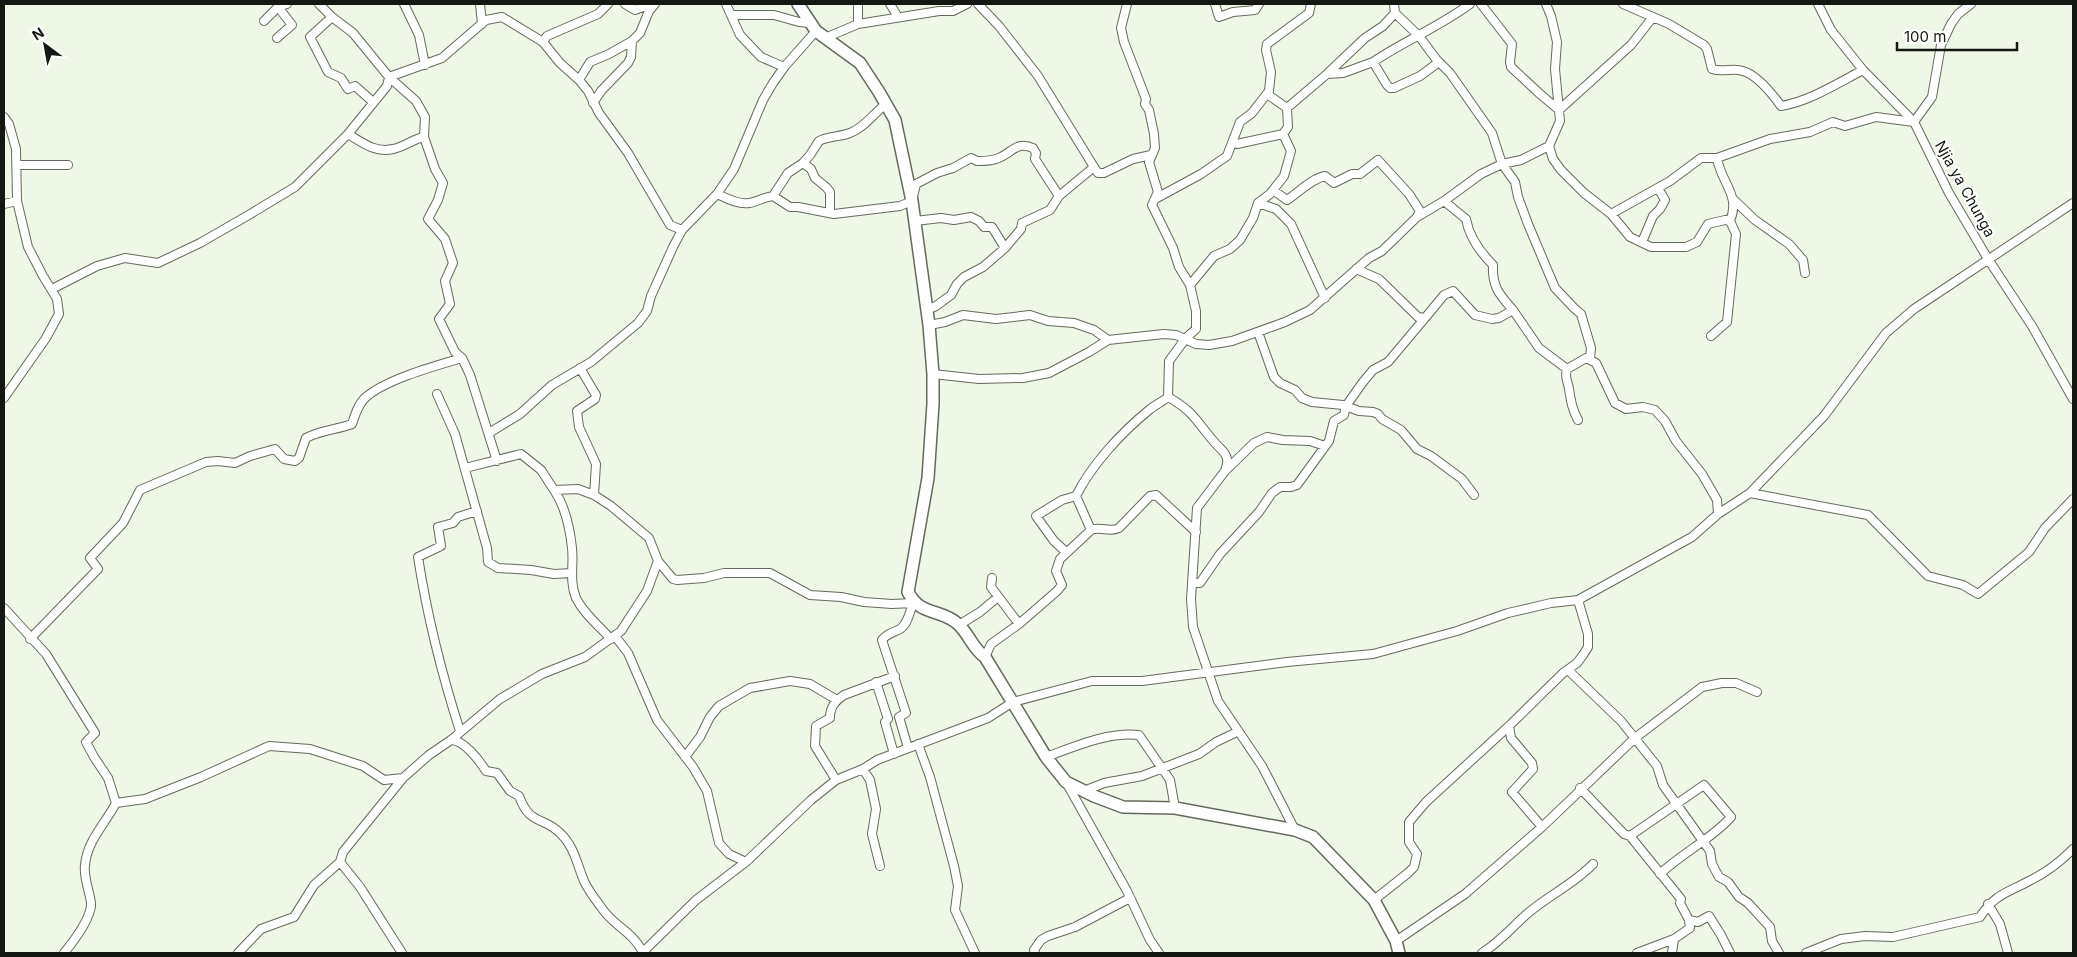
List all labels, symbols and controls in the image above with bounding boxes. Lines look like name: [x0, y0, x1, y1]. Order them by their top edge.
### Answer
north arrow: [20, 20, 70, 70]
scale bar: [1897, 20, 2017, 52]
text: N: [29, 24, 47, 44]
text: 100 m: [1904, 27, 1946, 46]
street label: Njia ya Chunga: [1931, 137, 2000, 240]

